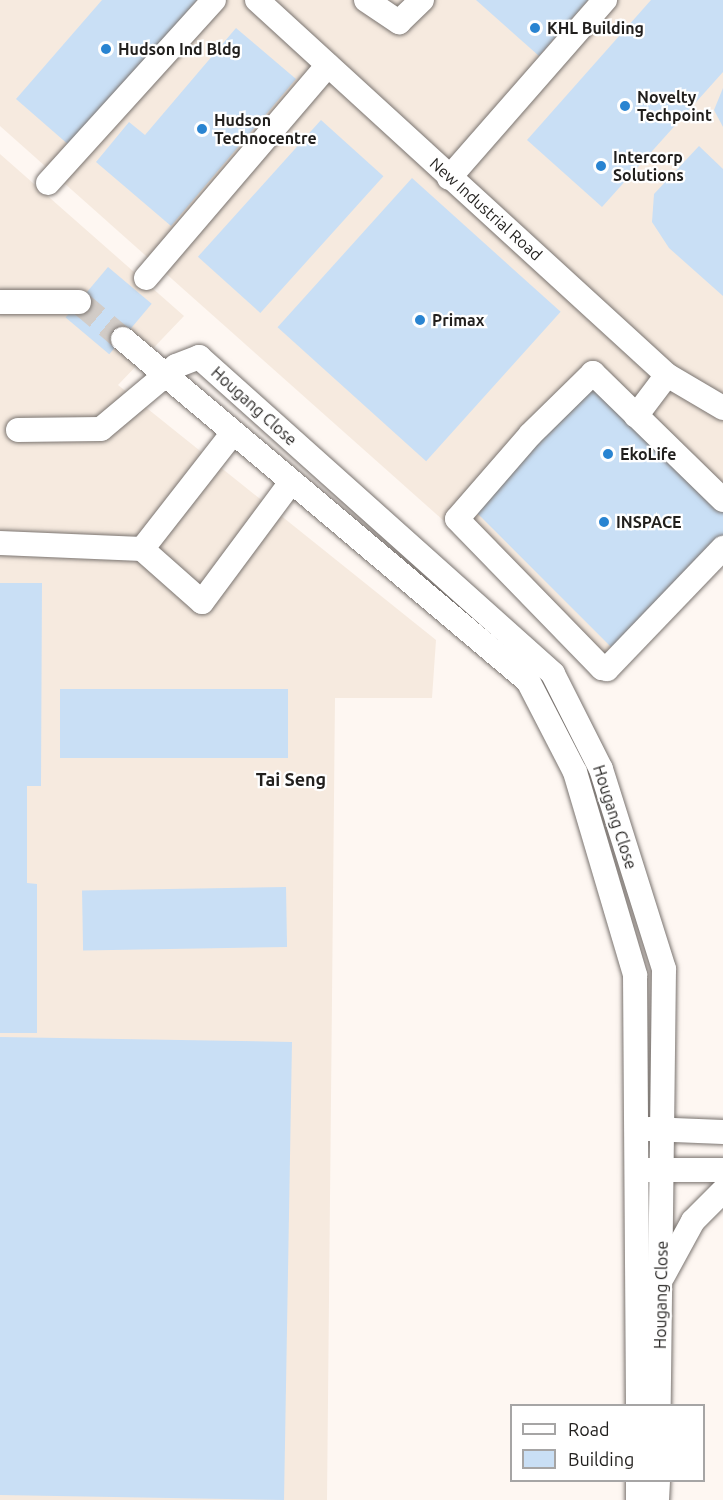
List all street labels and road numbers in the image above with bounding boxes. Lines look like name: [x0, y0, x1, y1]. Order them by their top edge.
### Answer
street label: New Industrial Road: [426, 154, 546, 264]
street label: Hougang Close: [207, 363, 301, 449]
street label: Hougang Close: [589, 763, 641, 871]
street label: Hougang Close: [650, 1241, 672, 1349]

